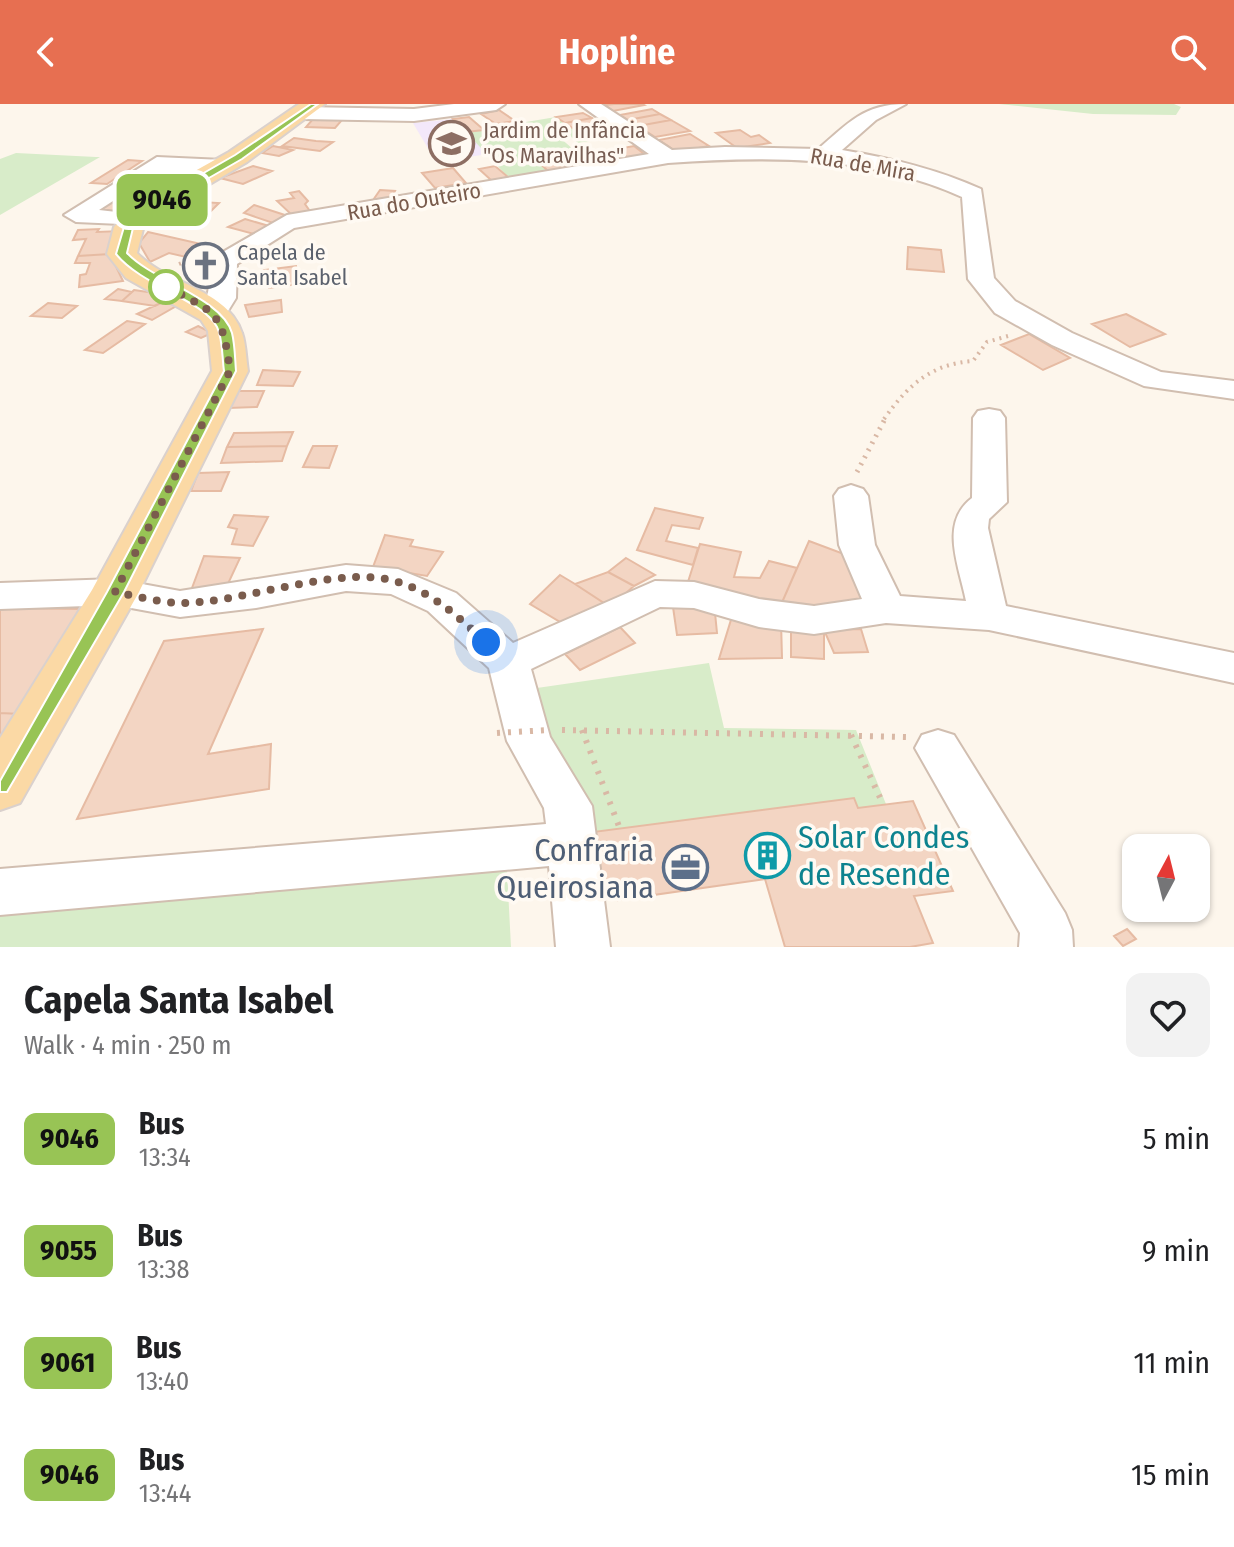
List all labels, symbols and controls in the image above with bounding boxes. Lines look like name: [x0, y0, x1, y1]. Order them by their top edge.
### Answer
icon: back: [24, 30, 68, 74]
text: Hopline: [559, 30, 675, 74]
icon: search: [1166, 30, 1210, 74]
place label: Jardim de Infância "Os Maravilhas": [483, 117, 646, 169]
school or university icon: Jardim de Infância "Os Maravilhas": [428, 119, 476, 167]
street label: Rua de Mira: [808, 142, 918, 187]
line badge: 9046: [106, 174, 218, 226]
street label: Rua do Outeiro: [345, 176, 483, 227]
text: 9046: [133, 183, 191, 216]
place label: Capela de Santa Isabel: [237, 239, 348, 291]
church icon: Capela de Santa Isabel: [182, 241, 230, 289]
unlabelled marker: [149, 270, 183, 304]
your location: [466, 622, 506, 662]
place label: Solar Condes de Resende: [798, 818, 969, 893]
place label: Confraria Queirosiana: [496, 831, 654, 906]
building icon: Solar Condes de Resende: [743, 831, 791, 879]
north arrow: [1122, 834, 1210, 922]
map controls: [1122, 834, 1210, 922]
office icon: Confraria Queirosiana: [661, 844, 709, 892]
button: heart: [1126, 973, 1210, 1057]
text: Capela Santa Isabel: [24, 977, 333, 1023]
text: Walk · 4 min · 250 m: [24, 1030, 232, 1061]
text: Bus: [139, 1106, 184, 1142]
text: 5 min: [1143, 1121, 1210, 1157]
text: 9046: [40, 1122, 99, 1155]
text: 13:34: [139, 1142, 191, 1173]
text: Bus: [137, 1218, 183, 1254]
text: 9 min: [1142, 1233, 1210, 1269]
text: 9055: [40, 1234, 97, 1267]
text: 13:38: [137, 1254, 189, 1285]
text: Bus: [136, 1330, 181, 1366]
text: 11 min: [1134, 1345, 1210, 1381]
text: 9061: [41, 1346, 95, 1379]
text: 13:40: [136, 1366, 189, 1397]
text: Bus: [139, 1442, 184, 1478]
text: 15 min: [1131, 1457, 1210, 1493]
text: 9046: [40, 1458, 99, 1491]
text: 13:44: [139, 1478, 191, 1509]

